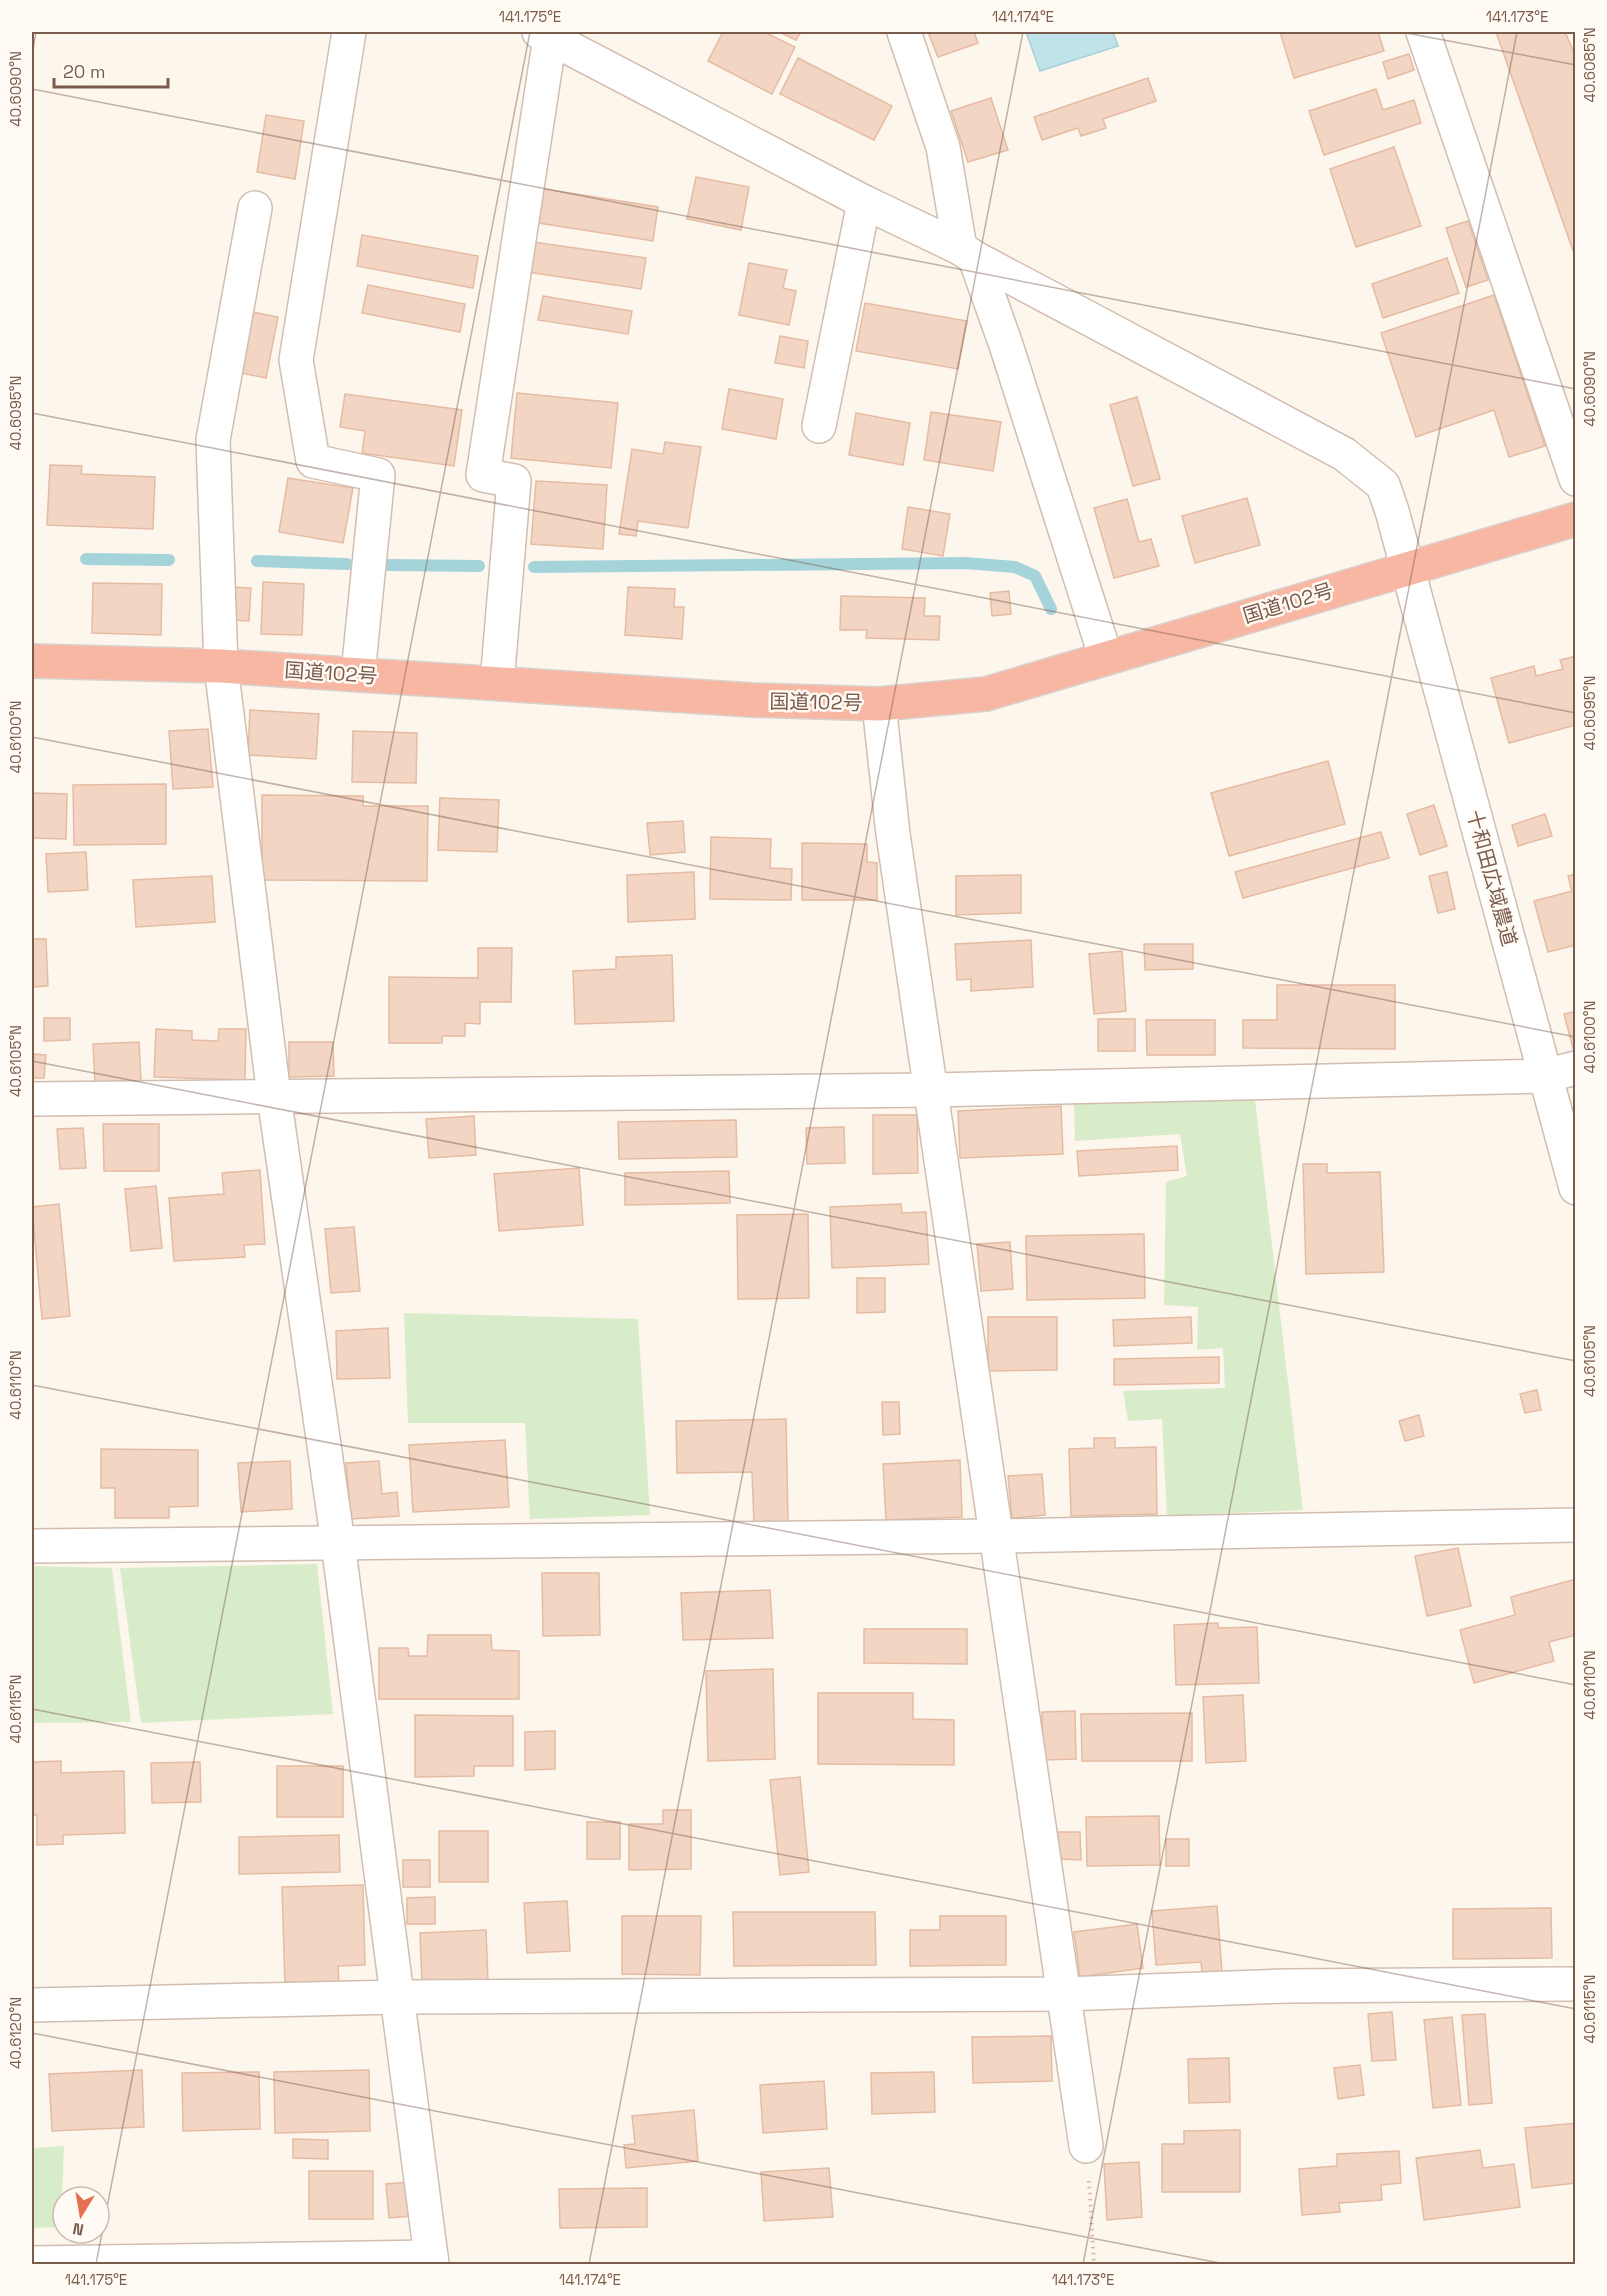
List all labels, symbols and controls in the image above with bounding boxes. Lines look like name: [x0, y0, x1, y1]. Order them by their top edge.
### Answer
text: 141.175°E: [499, 7, 561, 26]
text: 141.174°E: [992, 7, 1054, 26]
text: 141.173°E: [1486, 7, 1548, 26]
text: 40.6085°N: [1580, 27, 1599, 103]
text: 40.6090°N: [6, 51, 25, 127]
scale bar: [54, 51, 168, 89]
text: 20 m: [63, 60, 106, 83]
text: 40.6090°N: [1580, 351, 1599, 427]
text: 40.6095°N: [6, 375, 25, 451]
street label: 国道102号: [1240, 577, 1336, 629]
street label: 国道102号: [284, 657, 378, 689]
text: 40.6095°N: [1580, 675, 1599, 751]
street label: 国道102号: [769, 688, 863, 716]
text: 40.6100°N: [6, 701, 25, 773]
street label: 十和田広域農道: [1461, 807, 1523, 949]
text: 40.6100°N: [1580, 1001, 1599, 1073]
text: 40.6105°N: [6, 1025, 25, 1097]
text: 40.6105°N: [1580, 1325, 1599, 1397]
text: 40.6110°N: [6, 1350, 25, 1420]
text: 40.6110°N: [1580, 1650, 1599, 1720]
text: 40.6115°N: [6, 1675, 25, 1743]
text: 40.6115°N: [1580, 1975, 1599, 2043]
text: 40.6120°N: [6, 1997, 25, 2069]
north arrow: [51, 2185, 111, 2245]
text: N: [71, 2218, 86, 2241]
text: 141.175°E: [65, 2270, 127, 2289]
text: 141.174°E: [559, 2270, 621, 2289]
text: 141.173°E: [1052, 2270, 1114, 2289]

